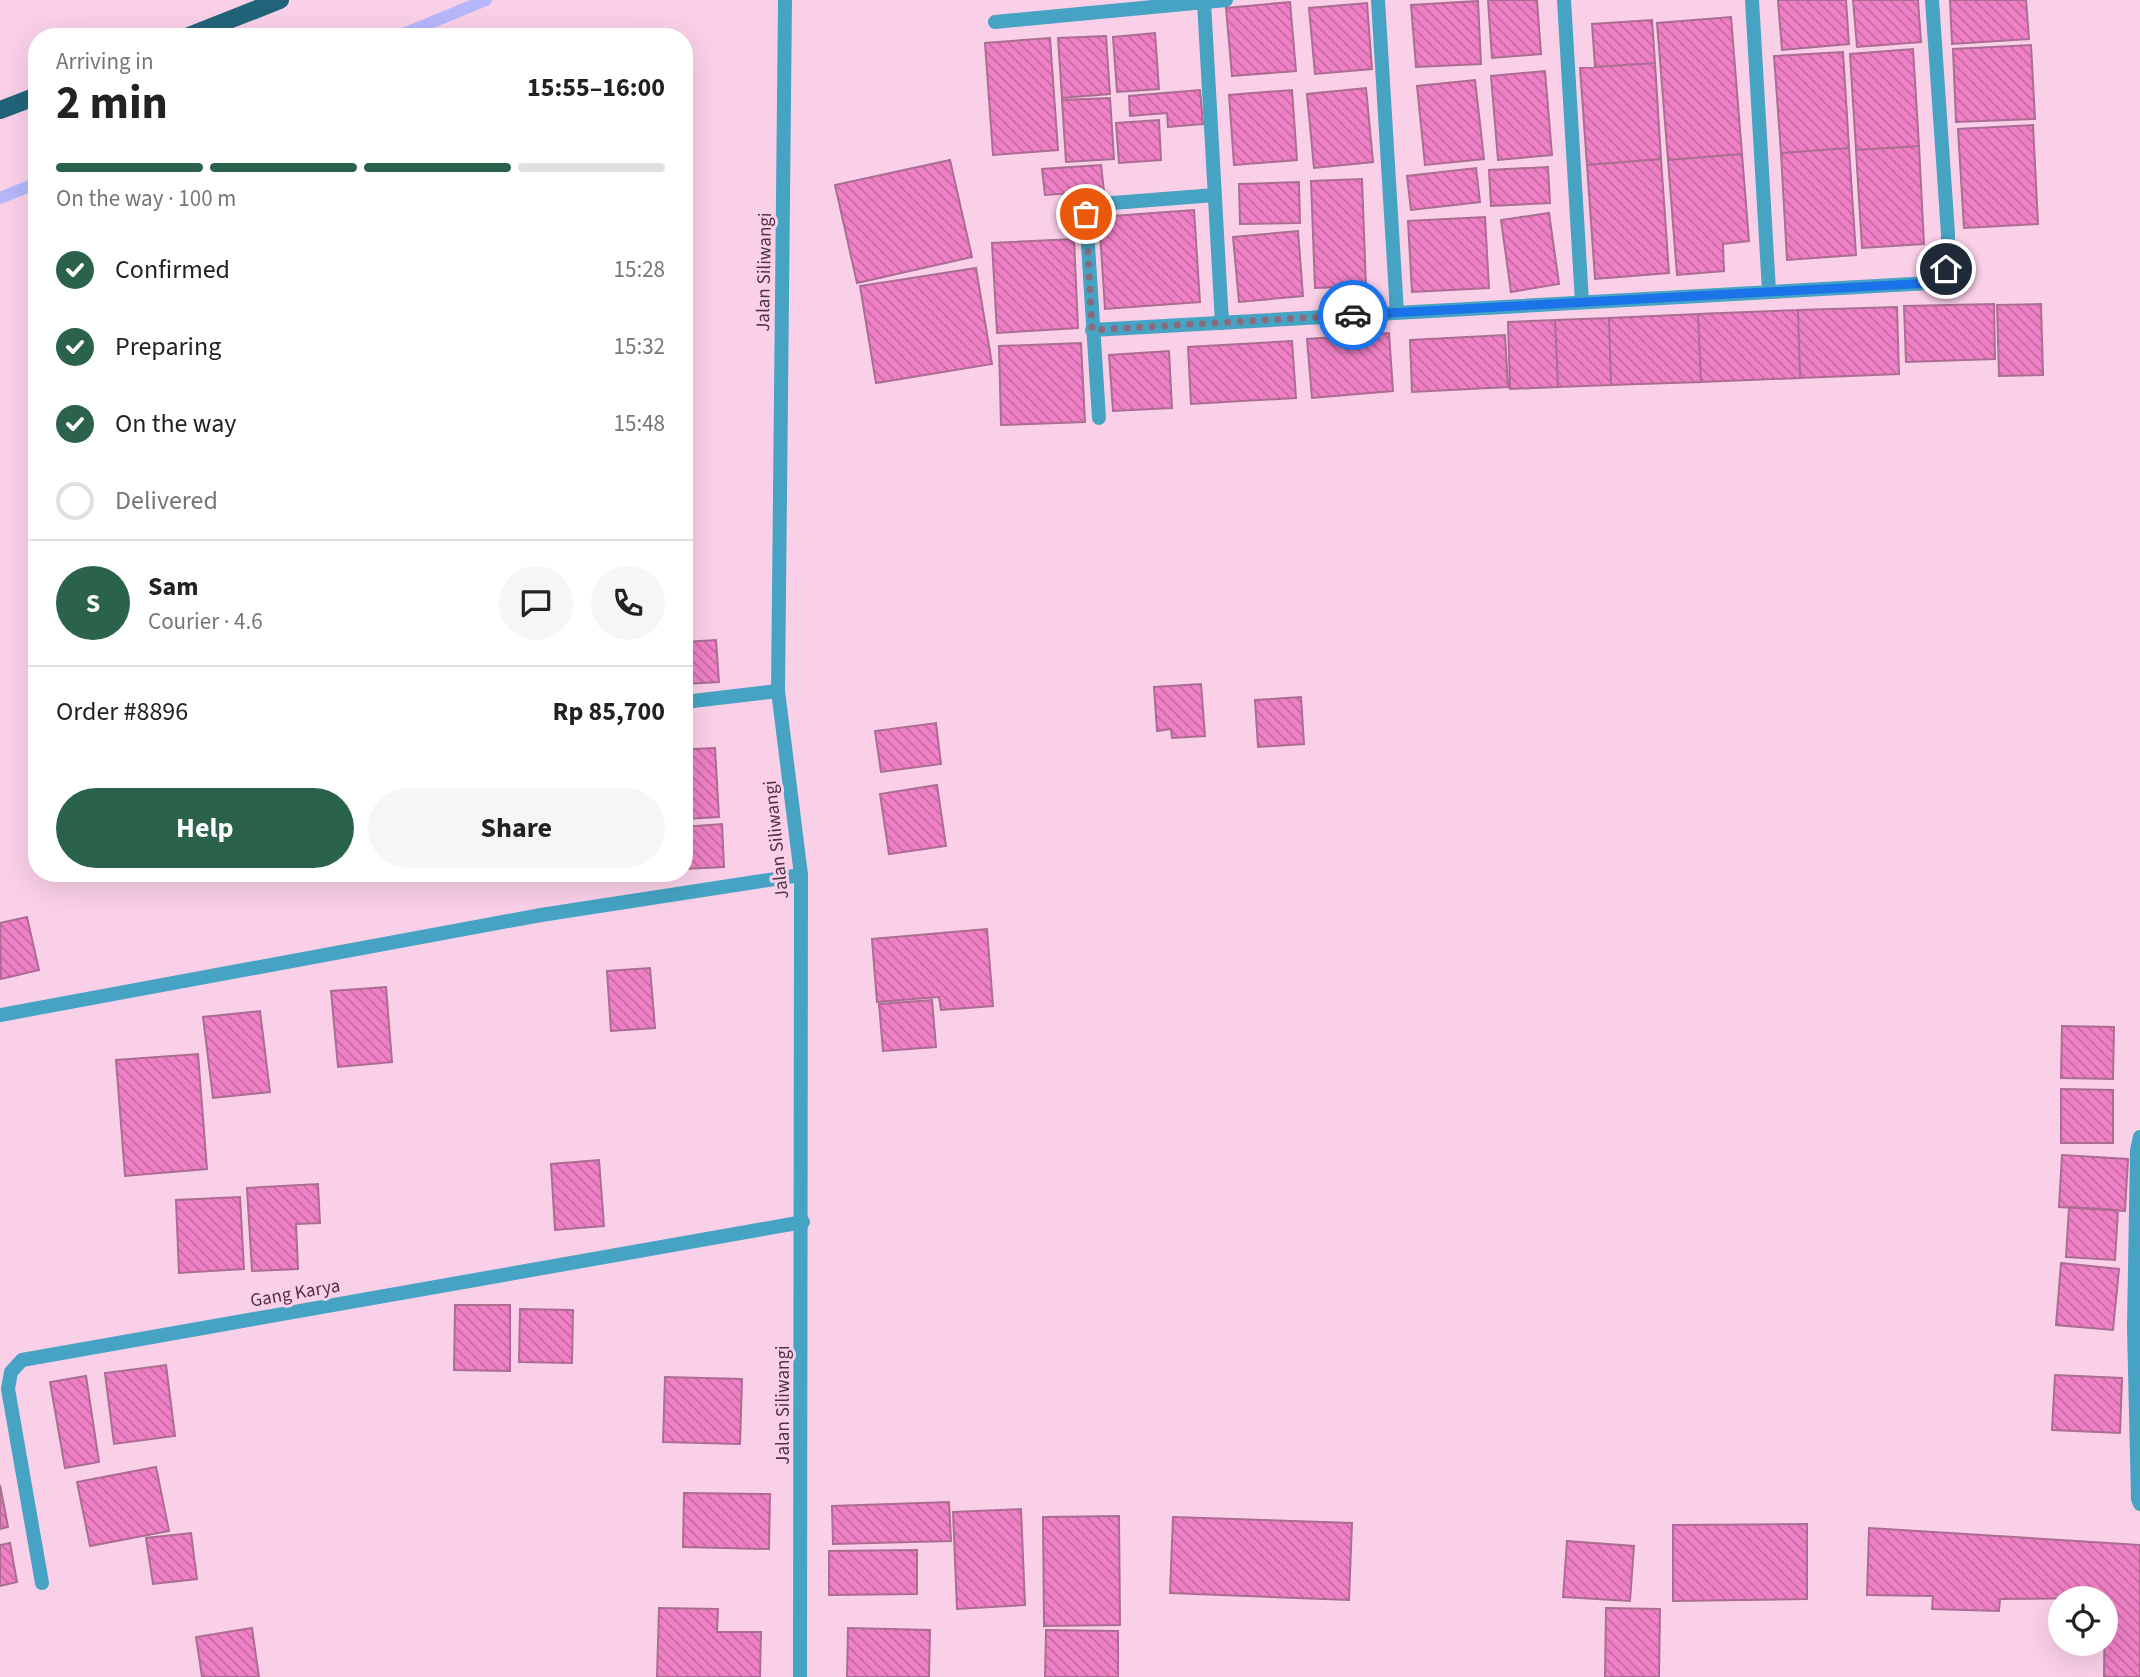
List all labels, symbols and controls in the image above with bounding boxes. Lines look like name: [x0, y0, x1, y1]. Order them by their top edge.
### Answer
text: Arriving in: [56, 45, 154, 78]
text: 15:55–16:00: [527, 69, 665, 106]
text: 2 min: [56, 71, 168, 136]
text: On the way · 100 m: [56, 182, 236, 215]
pin: [1056, 184, 1116, 244]
icon: bag: [1067, 195, 1105, 233]
street label: Jalan Siliwangi: [750, 212, 779, 332]
pin: [1916, 239, 1976, 299]
icon: home: [1927, 250, 1965, 288]
icon: check: [56, 251, 94, 289]
text: Confirmed: [115, 251, 230, 288]
text: 15:28: [614, 253, 665, 286]
courier: [1318, 280, 1388, 350]
icon: car: [1334, 296, 1372, 334]
icon: check: [56, 328, 94, 366]
text: Preparing: [115, 328, 221, 365]
text: 15:32: [614, 330, 665, 363]
icon: check: [56, 405, 94, 443]
text: On the way: [115, 405, 236, 442]
text: 15:48: [614, 407, 665, 440]
text: Delivered: [115, 482, 218, 519]
button: chat: [499, 566, 573, 640]
button: phone: [591, 566, 665, 640]
text: Sam: [148, 568, 198, 605]
text: S: [86, 585, 100, 622]
text: Courier · 4.6: [148, 605, 263, 638]
text: Order #8896: [56, 693, 188, 730]
text: Rp 85,700: [553, 693, 665, 730]
street label: Jalan Siliwangi: [757, 779, 796, 901]
button: Help: [56, 788, 354, 868]
button: Share: [368, 788, 665, 868]
street label: Gang Karya: [248, 1272, 342, 1315]
street label: Jalan Siliwangi: [770, 1345, 797, 1465]
map controls: [2048, 1586, 2118, 1656]
button: locate: [2048, 1586, 2118, 1656]

